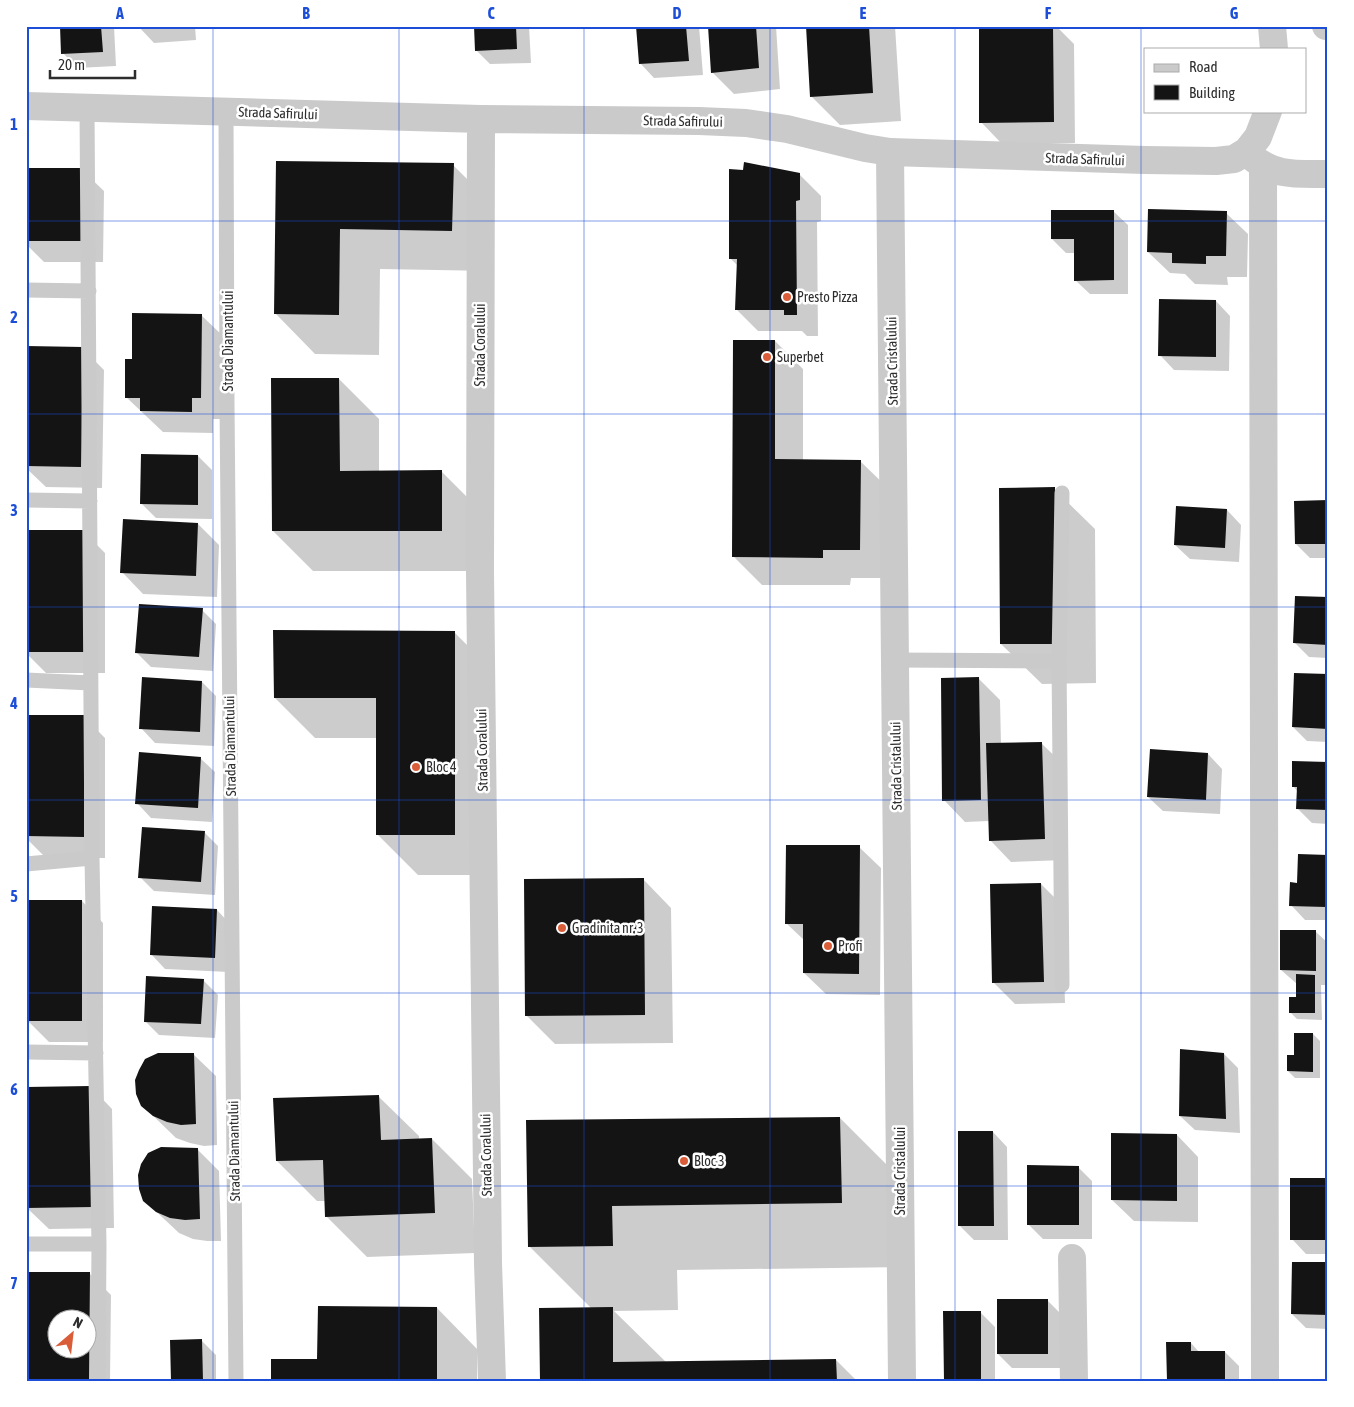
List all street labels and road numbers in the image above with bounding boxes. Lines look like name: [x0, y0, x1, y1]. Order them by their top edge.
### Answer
street label: Strada Safirului: [238, 104, 318, 122]
street label: Strada Safirului: [643, 112, 723, 130]
street label: Strada Safirului: [1045, 150, 1125, 168]
street label: Strada Diamantului: [220, 291, 236, 391]
street label: Strada Coralului: [472, 304, 488, 386]
street label: Strada Cristalului: [883, 317, 901, 405]
street label: Strada Diamantului: [221, 695, 239, 797]
street label: Strada Coralului: [473, 708, 491, 792]
street label: Strada Cristalului: [887, 722, 905, 810]
street label: Strada Diamantului: [225, 1100, 243, 1202]
street label: Strada Coralului: [477, 1113, 495, 1197]
street label: Strada Cristalului: [892, 1127, 908, 1215]

